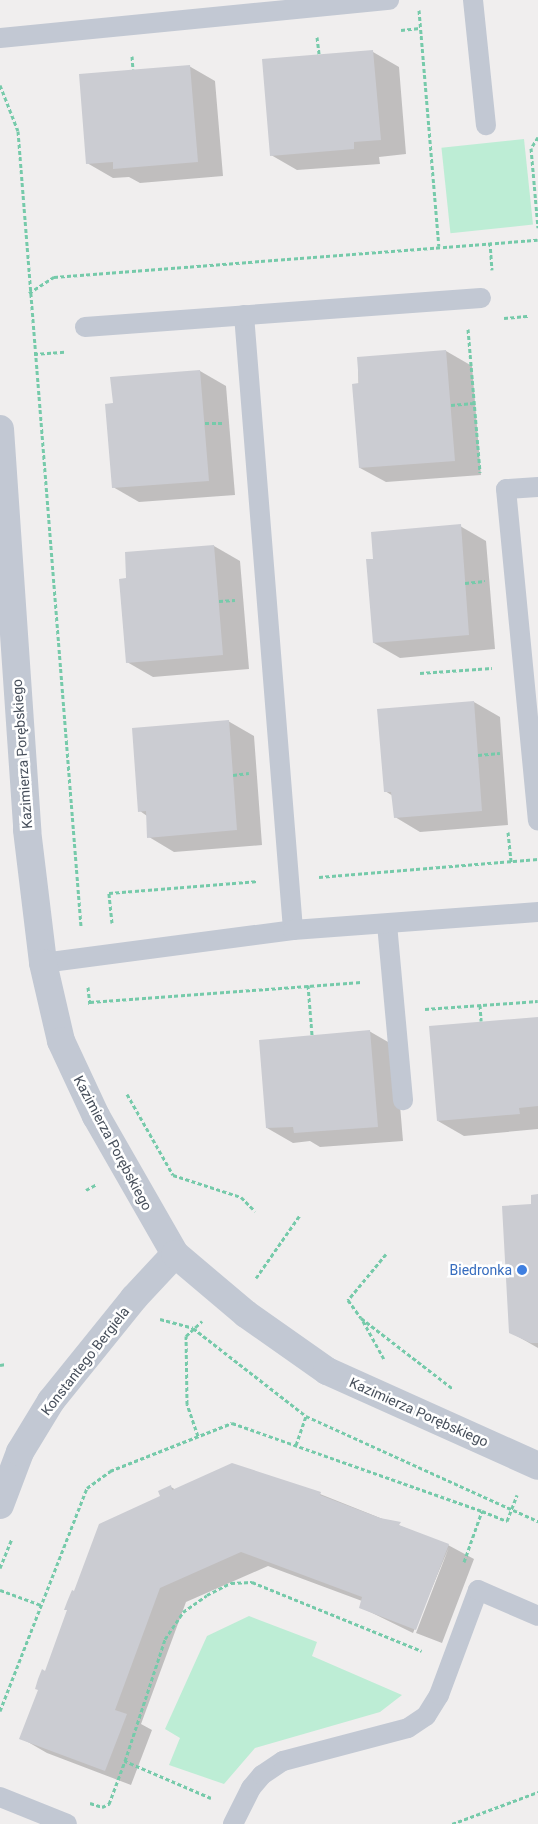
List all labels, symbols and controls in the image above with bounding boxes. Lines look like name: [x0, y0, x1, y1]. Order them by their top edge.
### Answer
street label: Kazimierza Porębskiego: [8, 678, 36, 830]
street label: Kazimierza Porębskiego: [70, 1073, 156, 1213]
place label: Biedronka: [450, 1262, 512, 1278]
marker: Biedronka: [516, 1264, 528, 1276]
street label: Konstantego Bergiela: [37, 1303, 133, 1419]
street label: Kazimierza Porębskiego: [347, 1374, 491, 1450]

